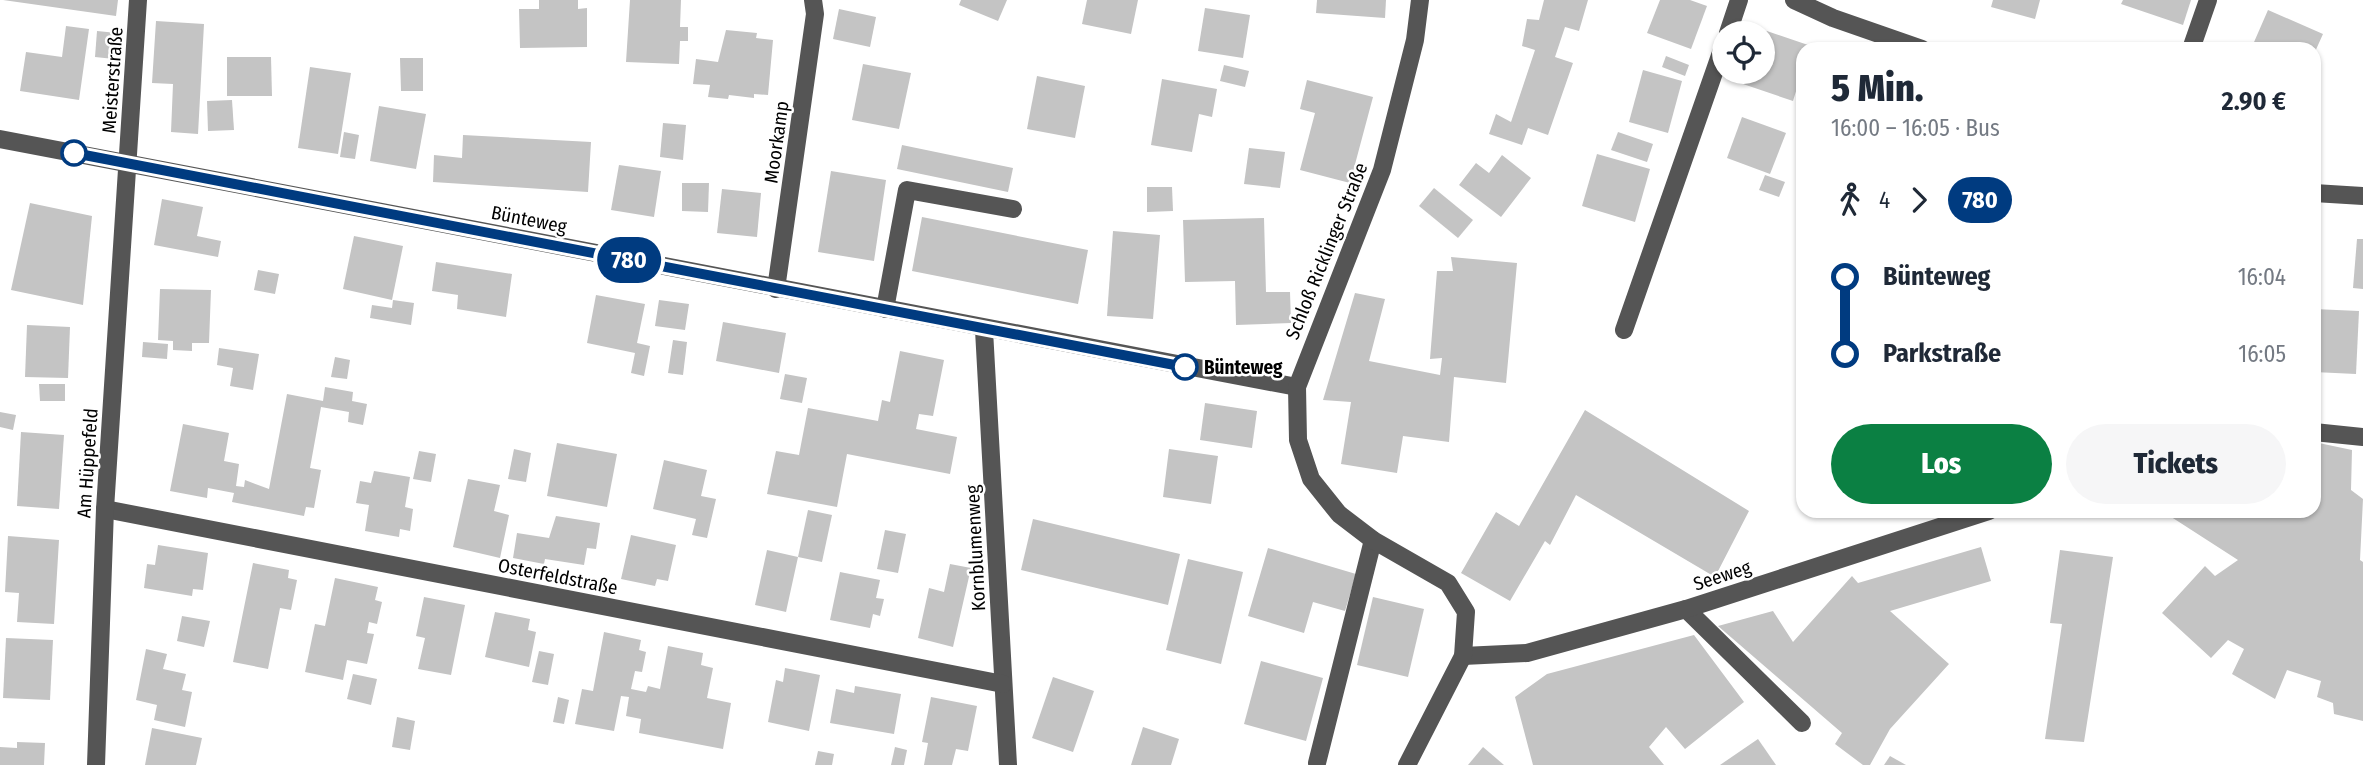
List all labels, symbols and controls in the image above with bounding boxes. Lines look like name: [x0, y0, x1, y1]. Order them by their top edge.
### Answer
map controls: [1712, 21, 1775, 84]
button: locate: [1712, 21, 1775, 84]
street label: Meisterstraße: [97, 26, 128, 134]
text: 5 Min.: [1831, 65, 1924, 111]
text: 2.90 €: [2222, 86, 2286, 117]
street label: Moorkamp: [759, 100, 794, 185]
text: 16:00 – 16:05 · Bus: [1831, 114, 2000, 142]
unlabelled marker: [61, 140, 87, 166]
street label: Schloß Ricklinger Straße: [1280, 159, 1372, 343]
icon: walk: [1831, 181, 1869, 219]
icon: forward: [1900, 181, 1938, 219]
text: 4: [1879, 186, 1890, 214]
text: 780: [1962, 186, 1998, 214]
street label: Bünteweg: [489, 201, 569, 238]
line badge: 780: [589, 237, 669, 283]
text: 780: [611, 246, 647, 274]
text: Bünteweg: [1883, 261, 1990, 292]
text: 16:04: [2238, 263, 2286, 291]
text: Parkstraße: [1883, 338, 2001, 369]
text: 16:05: [2238, 340, 2286, 368]
marker: Bünteweg: [1172, 354, 1198, 380]
place label: Bünteweg: [1204, 356, 1283, 379]
street label: Am Hüppefeld: [72, 407, 103, 519]
button: Los: [1831, 424, 2052, 504]
button: Tickets: [2066, 424, 2286, 504]
street label: Kornblumenweg: [961, 484, 990, 612]
street label: Osterfeldstraße: [496, 554, 620, 599]
street label: Seeweg: [1691, 555, 1754, 596]

